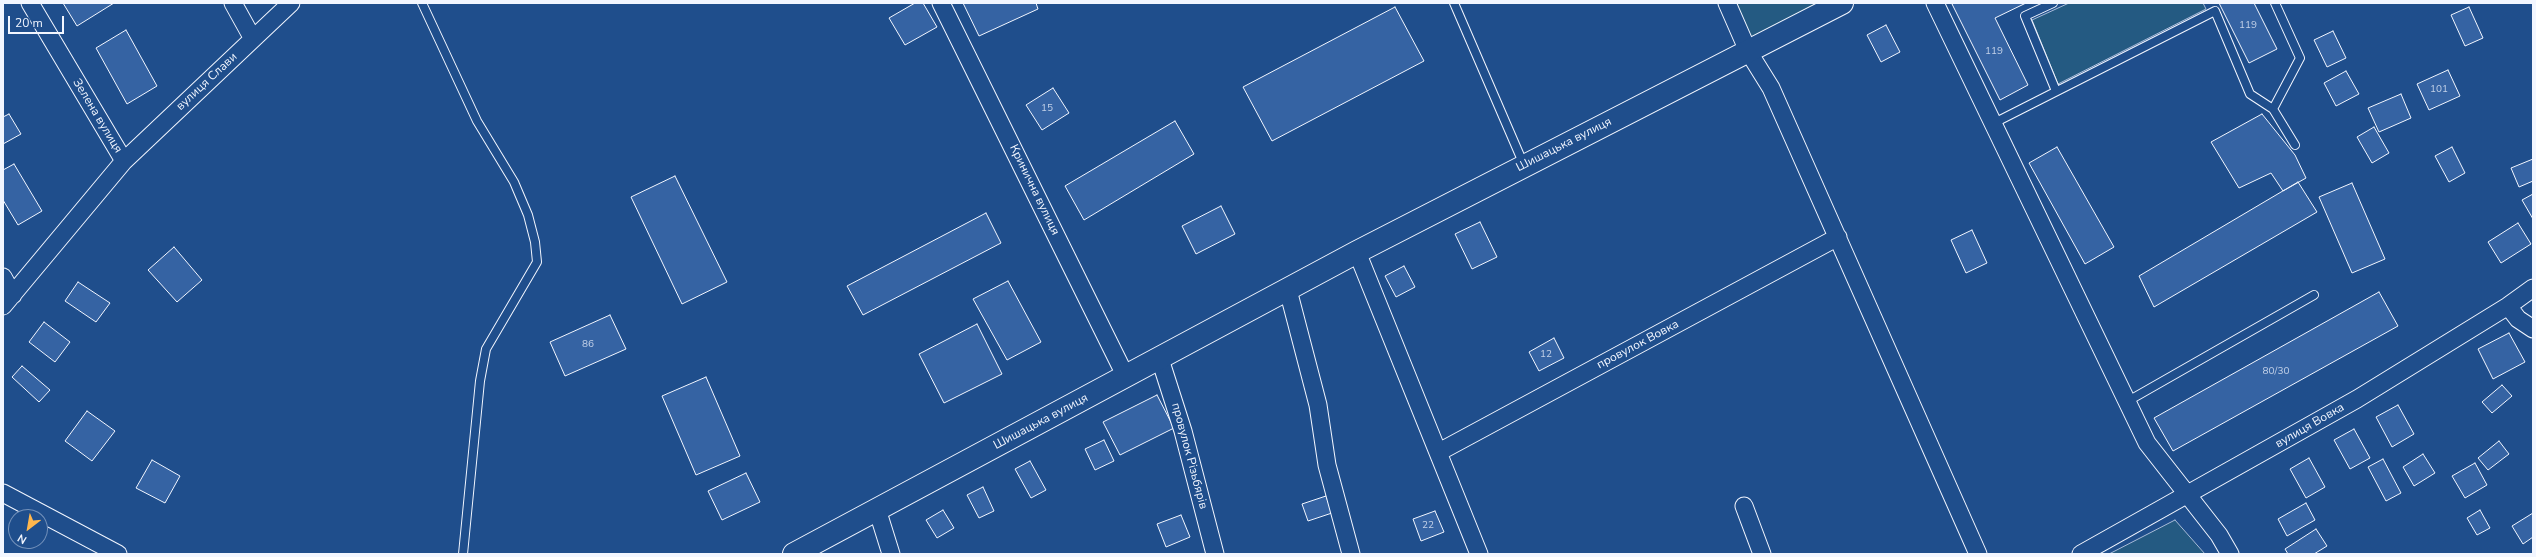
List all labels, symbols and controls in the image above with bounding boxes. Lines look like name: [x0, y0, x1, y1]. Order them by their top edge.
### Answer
scale bar: [10, 8, 66, 34]
text: 20 m: [15, 15, 43, 31]
house number: 119: [2239, 20, 2257, 32]
house number: 119: [1985, 46, 2003, 58]
street label: вулиця Слави: [174, 50, 240, 114]
street label: Зелена вулиця: [69, 76, 125, 156]
house number: 101: [2430, 84, 2448, 96]
house number: 15: [1041, 103, 1053, 115]
street label: Шишацька вулиця: [1514, 115, 1614, 175]
street label: Кринична вулиця: [1006, 142, 1062, 238]
street label: провулок Вовка: [1595, 317, 1681, 373]
house number: 86: [582, 339, 594, 351]
house number: 12: [1540, 349, 1552, 361]
house number: 80/30: [2263, 366, 2289, 378]
street label: Шишацька вулиця: [991, 391, 1091, 453]
street label: вулиця Вовка: [2273, 400, 2347, 452]
street label: провулок Різьбярів: [1168, 401, 1210, 511]
north arrow: [8, 509, 48, 549]
house number: 22: [1422, 520, 1434, 532]
text: N: [15, 530, 29, 547]

